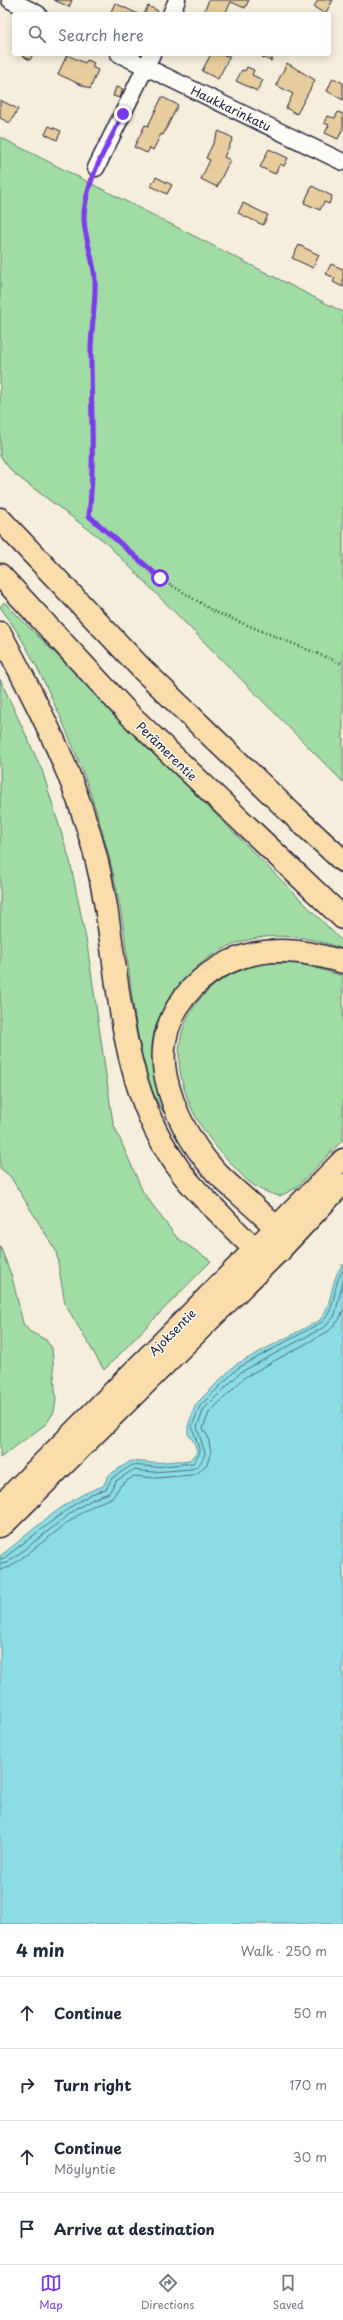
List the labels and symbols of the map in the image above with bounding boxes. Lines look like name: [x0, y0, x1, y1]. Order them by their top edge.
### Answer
street label: Haukkarinkatu: [188, 81, 274, 135]
route end: [114, 105, 132, 123]
route start: [151, 569, 169, 587]
street label: Perämerentie: [133, 717, 201, 785]
street label: Ajoksentie: [144, 1304, 200, 1360]

